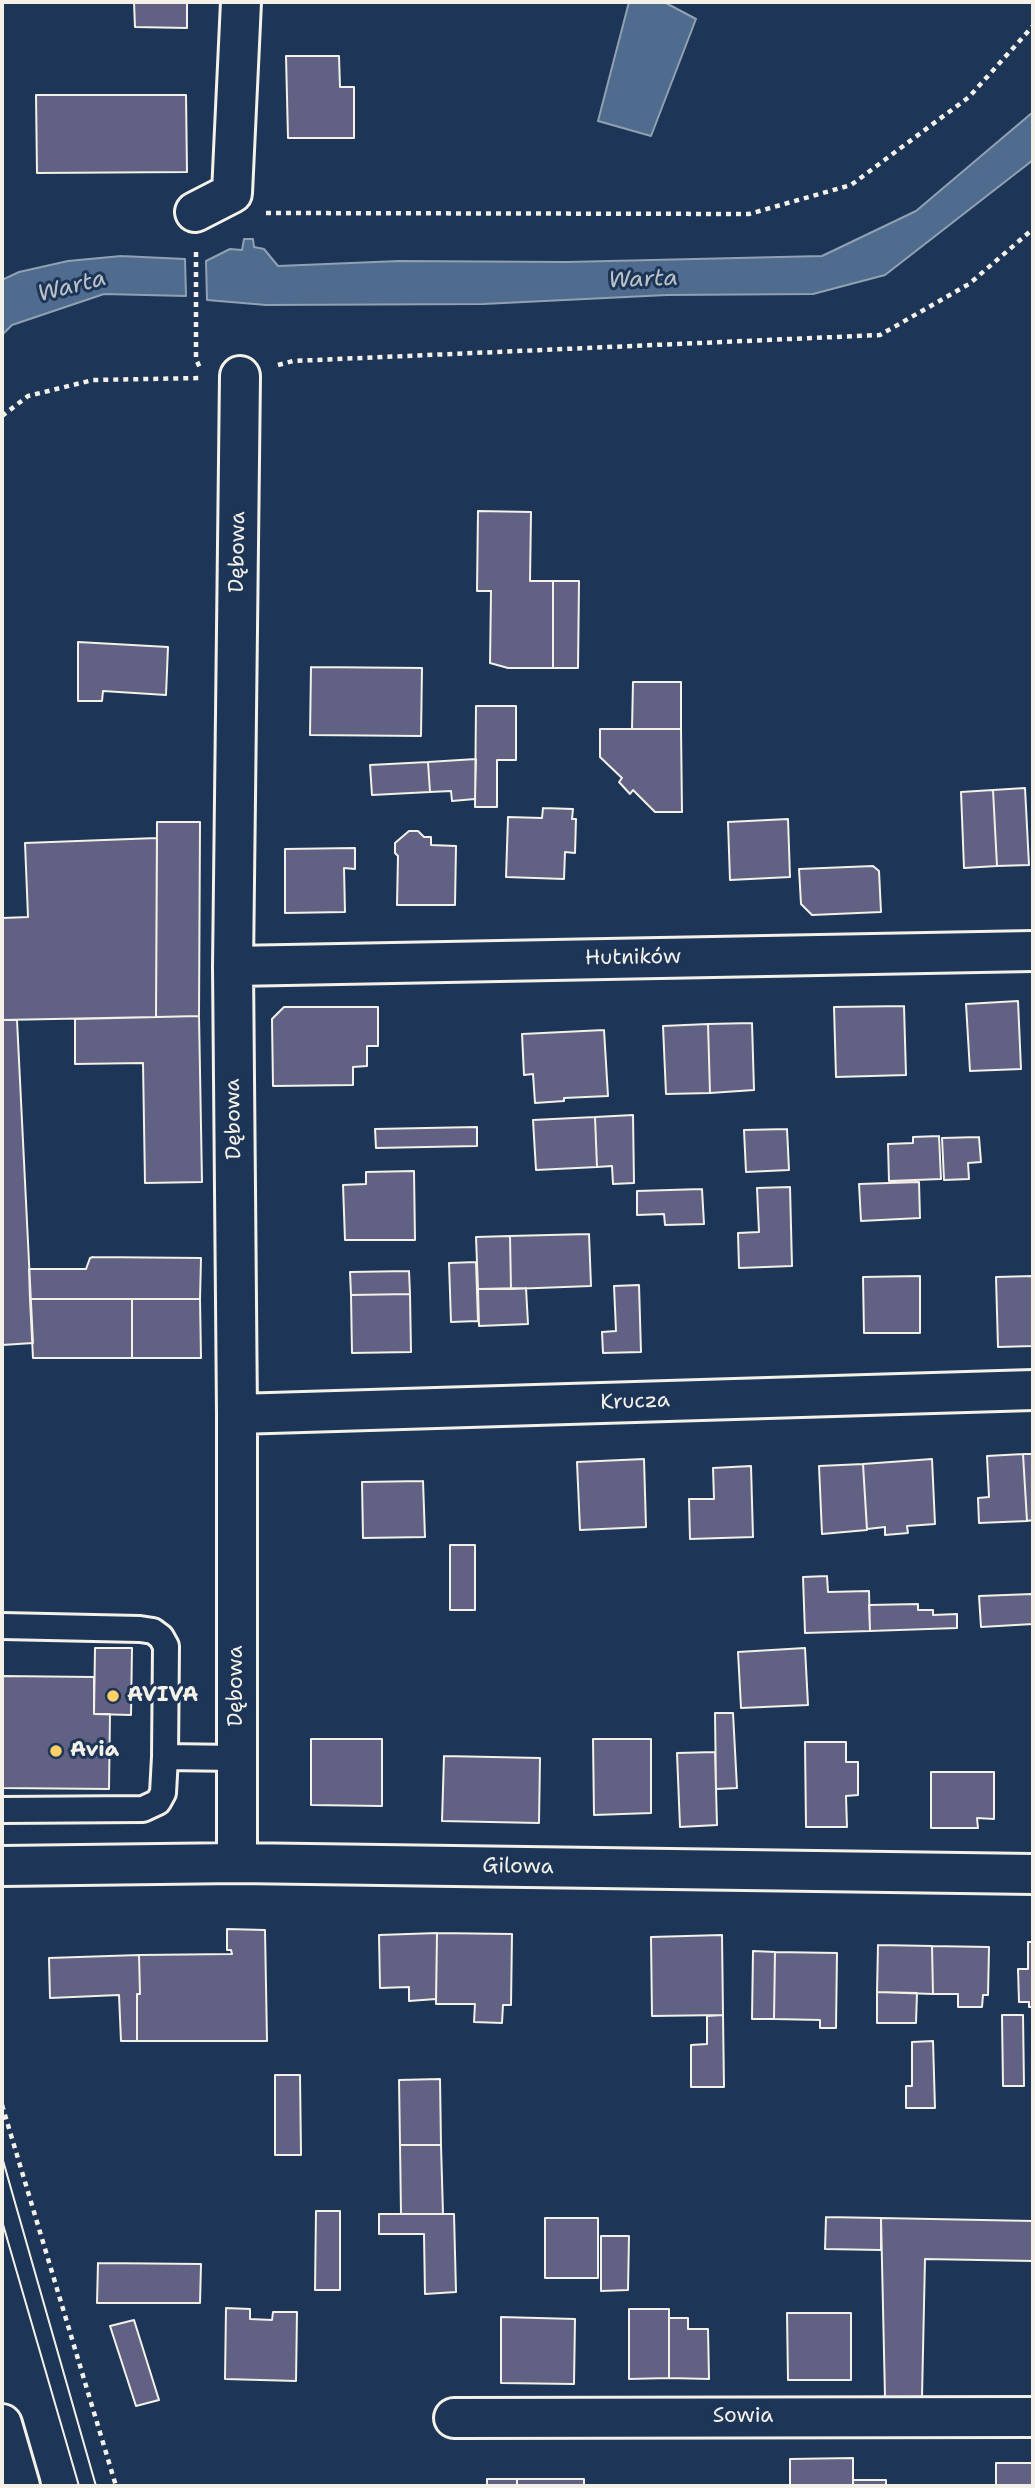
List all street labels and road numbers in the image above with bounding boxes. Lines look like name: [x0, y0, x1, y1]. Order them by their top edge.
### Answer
street label: Dębowa: [225, 511, 251, 593]
street label: Hutników: [585, 945, 681, 971]
street label: Dębowa: [221, 1078, 247, 1160]
street label: Krucza: [600, 1388, 670, 1416]
street label: Dębowa: [224, 1645, 250, 1727]
street label: Gilowa: [482, 1854, 554, 1880]
street label: Sowia: [713, 2404, 773, 2430]

